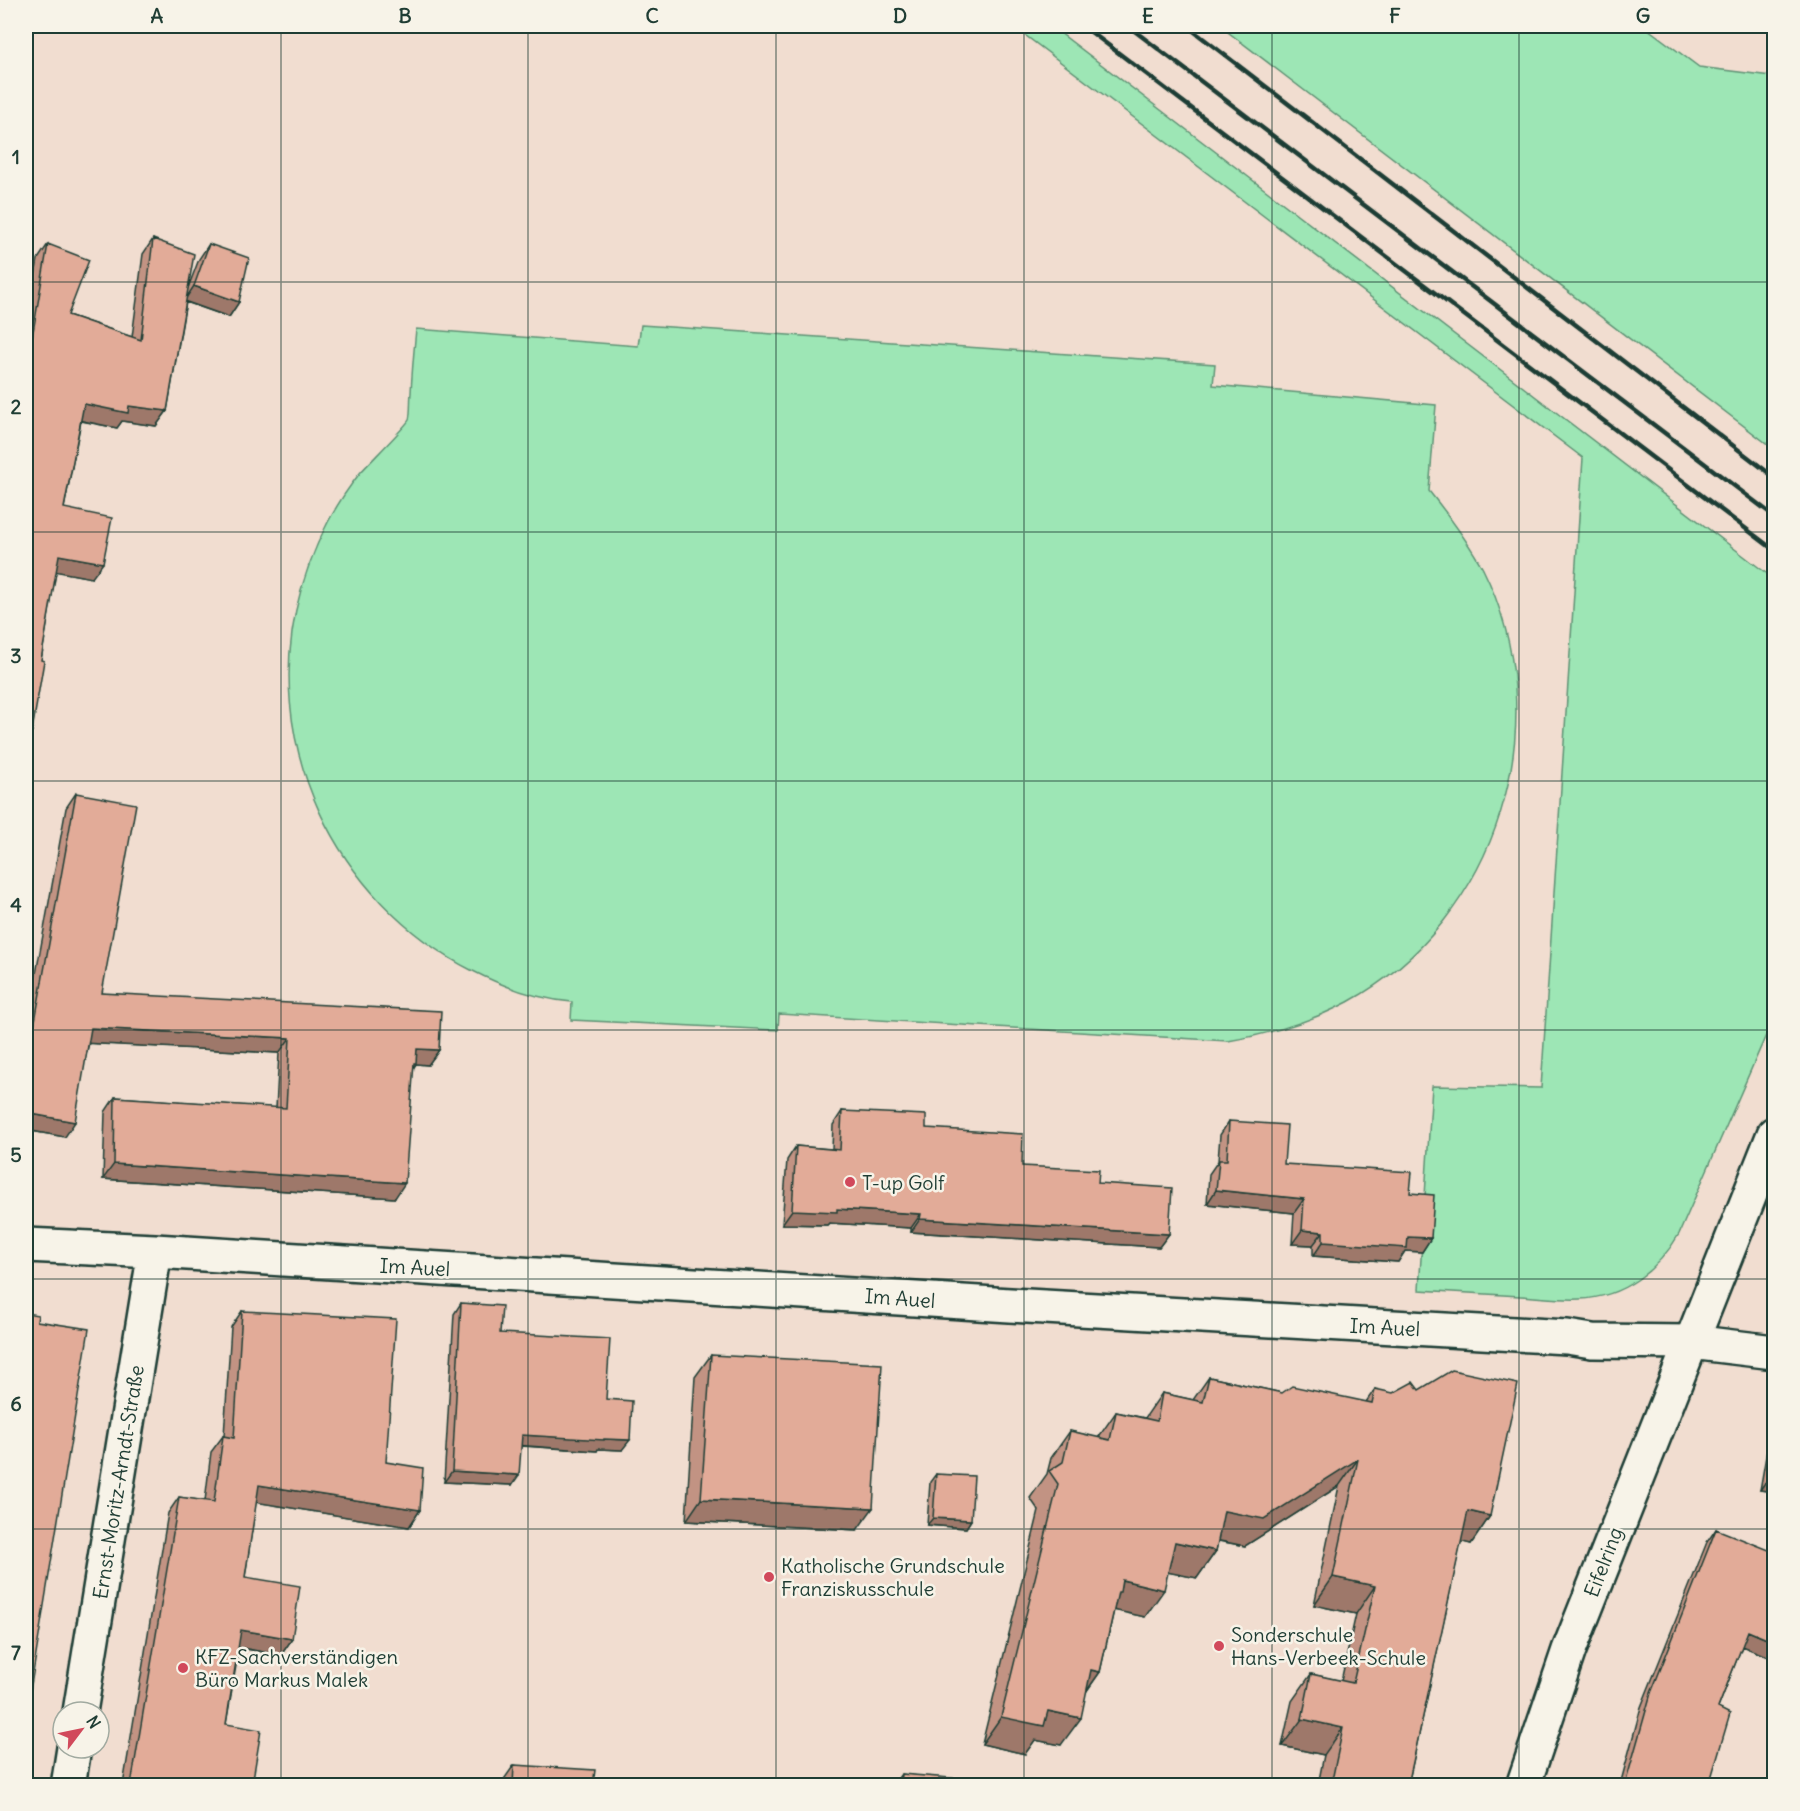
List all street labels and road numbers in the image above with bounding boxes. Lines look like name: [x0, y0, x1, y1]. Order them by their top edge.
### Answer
street label: Im Auel: [379, 1253, 451, 1281]
street label: Im Auel: [864, 1283, 936, 1313]
street label: Im Auel: [1349, 1313, 1421, 1341]
street label: Ernst-Moritz-Arndt-Straße: [87, 1363, 149, 1601]
street label: Eifelring: [1578, 1523, 1628, 1601]

